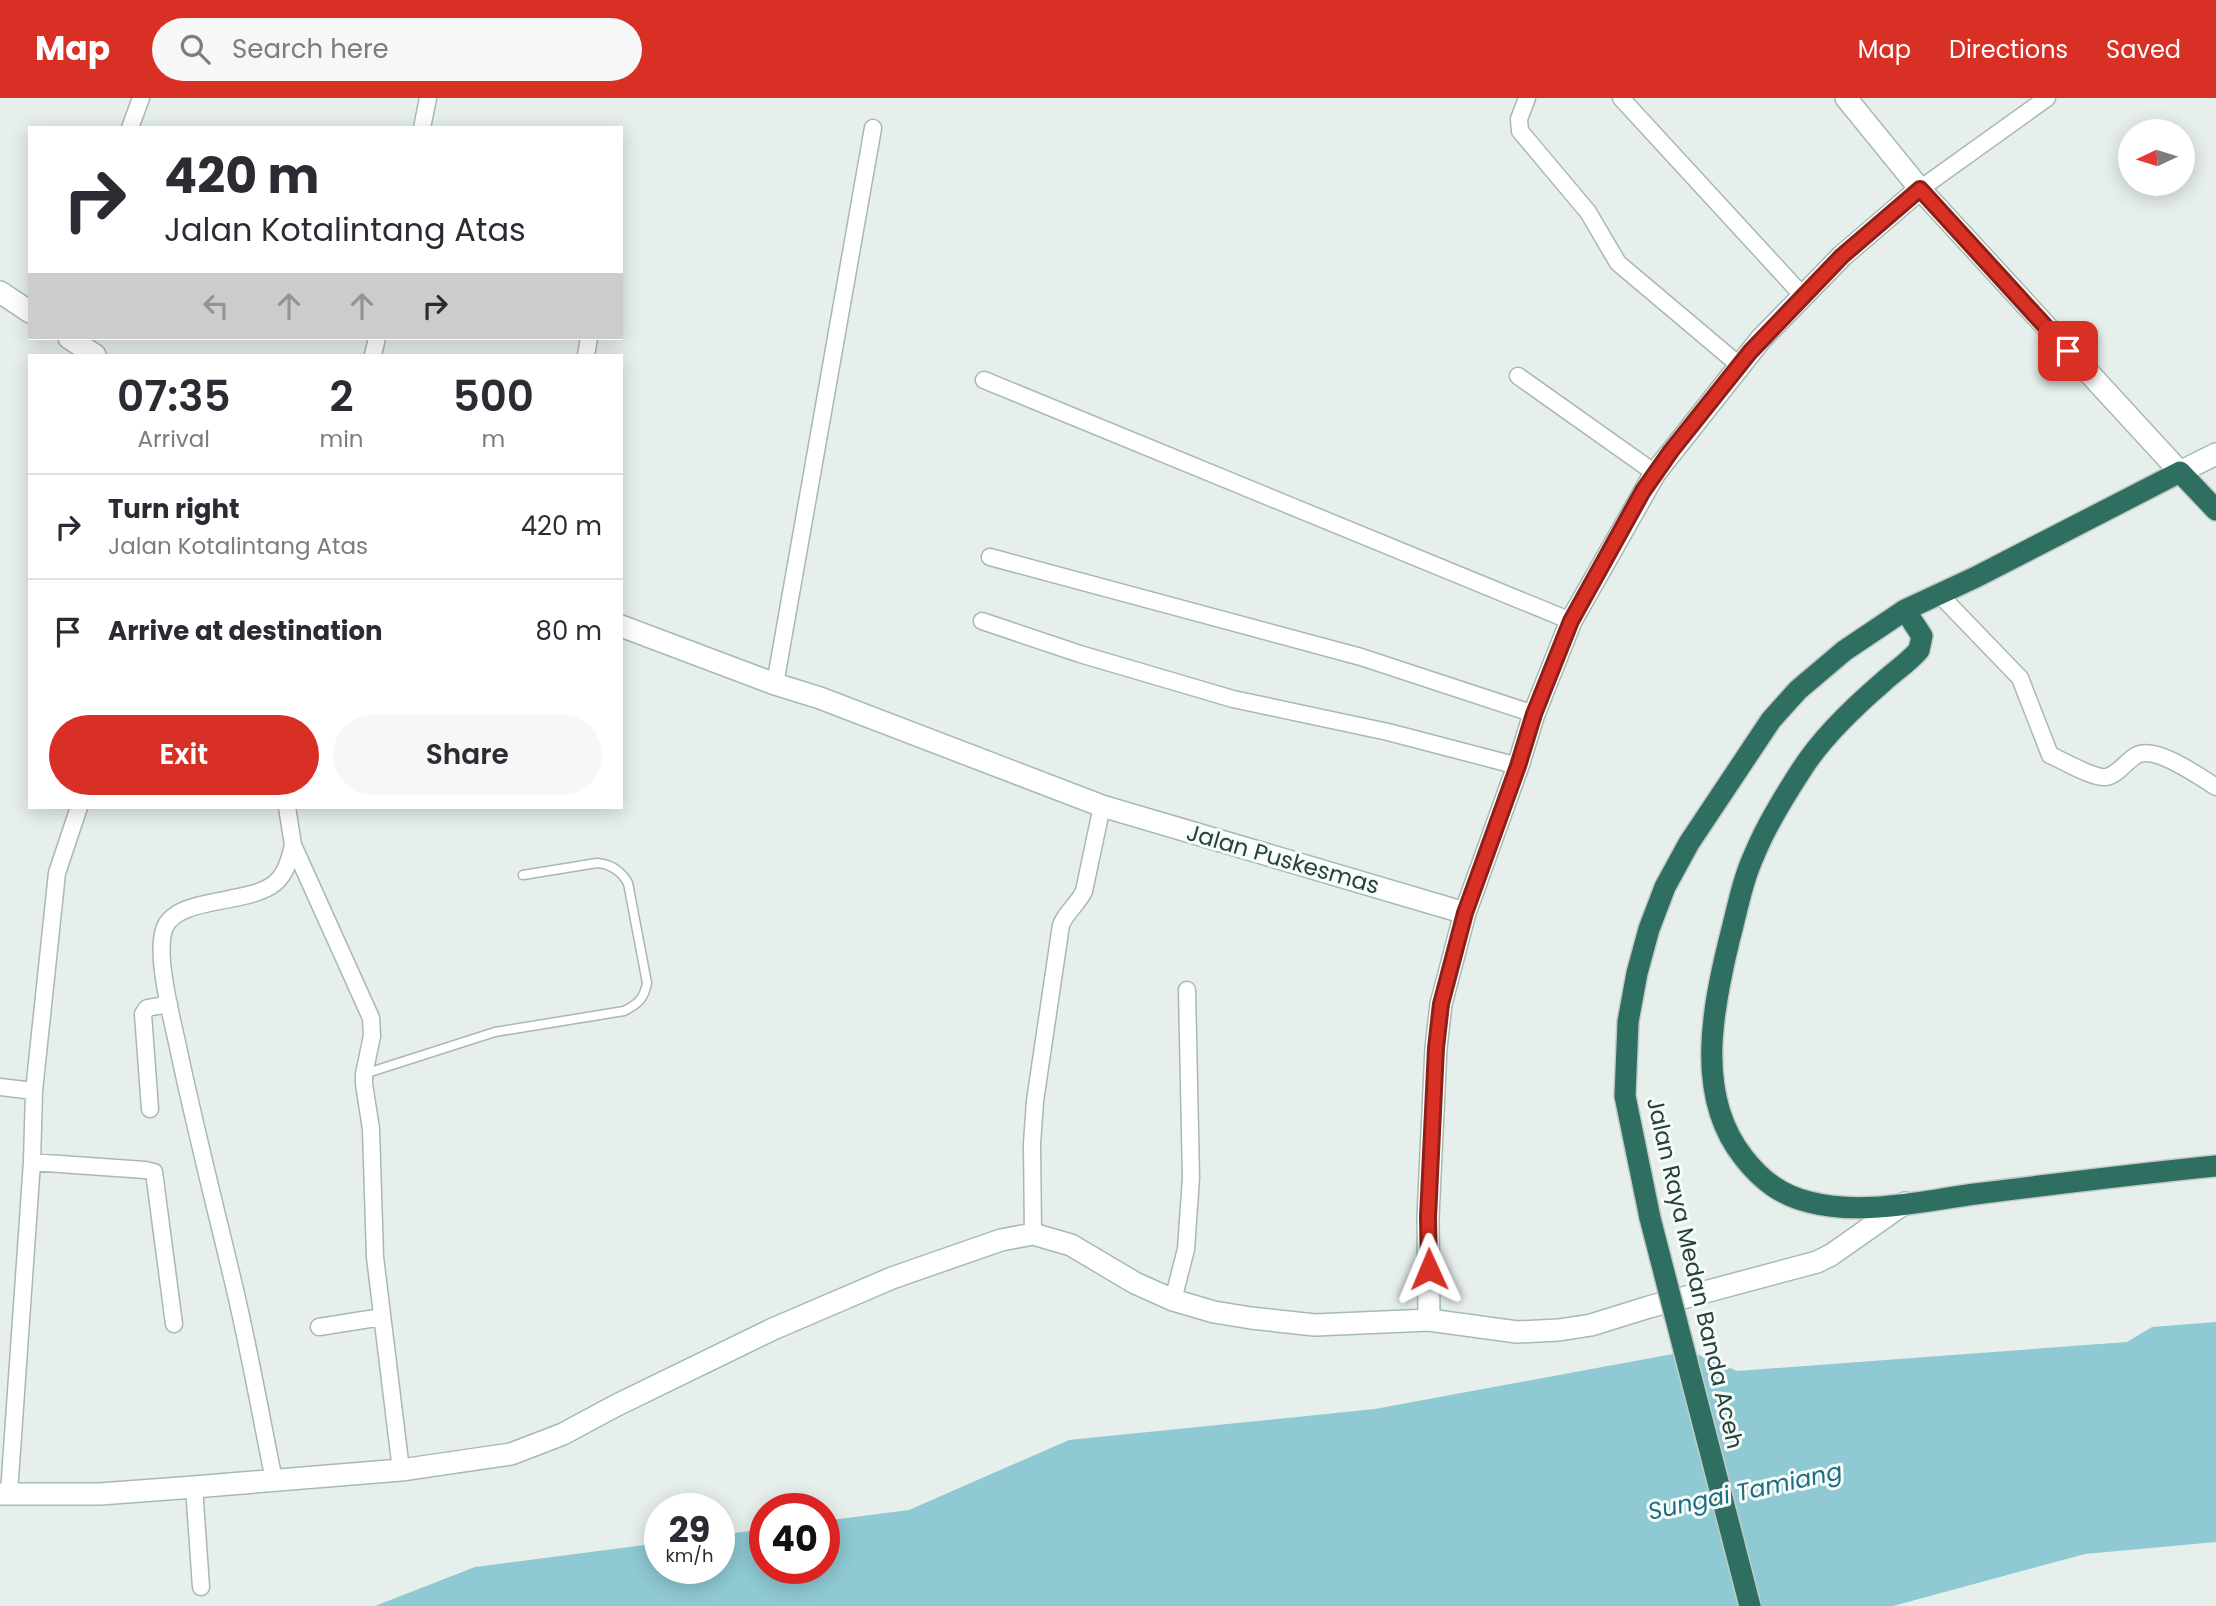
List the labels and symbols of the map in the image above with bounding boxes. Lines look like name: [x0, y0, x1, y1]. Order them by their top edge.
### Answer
north arrow: [2118, 119, 2194, 196]
pin: [2038, 321, 2098, 381]
street label: Jalan Puskesmas: [1183, 816, 1383, 902]
street label: Jalan Raya Medan Banda Aceh: [1639, 1094, 1751, 1452]
position arrow: [1392, 1232, 1466, 1306]
water label: Sungai Tamiang: [1645, 1454, 1845, 1528]
speed limit sign: 40: [749, 1493, 840, 1584]

